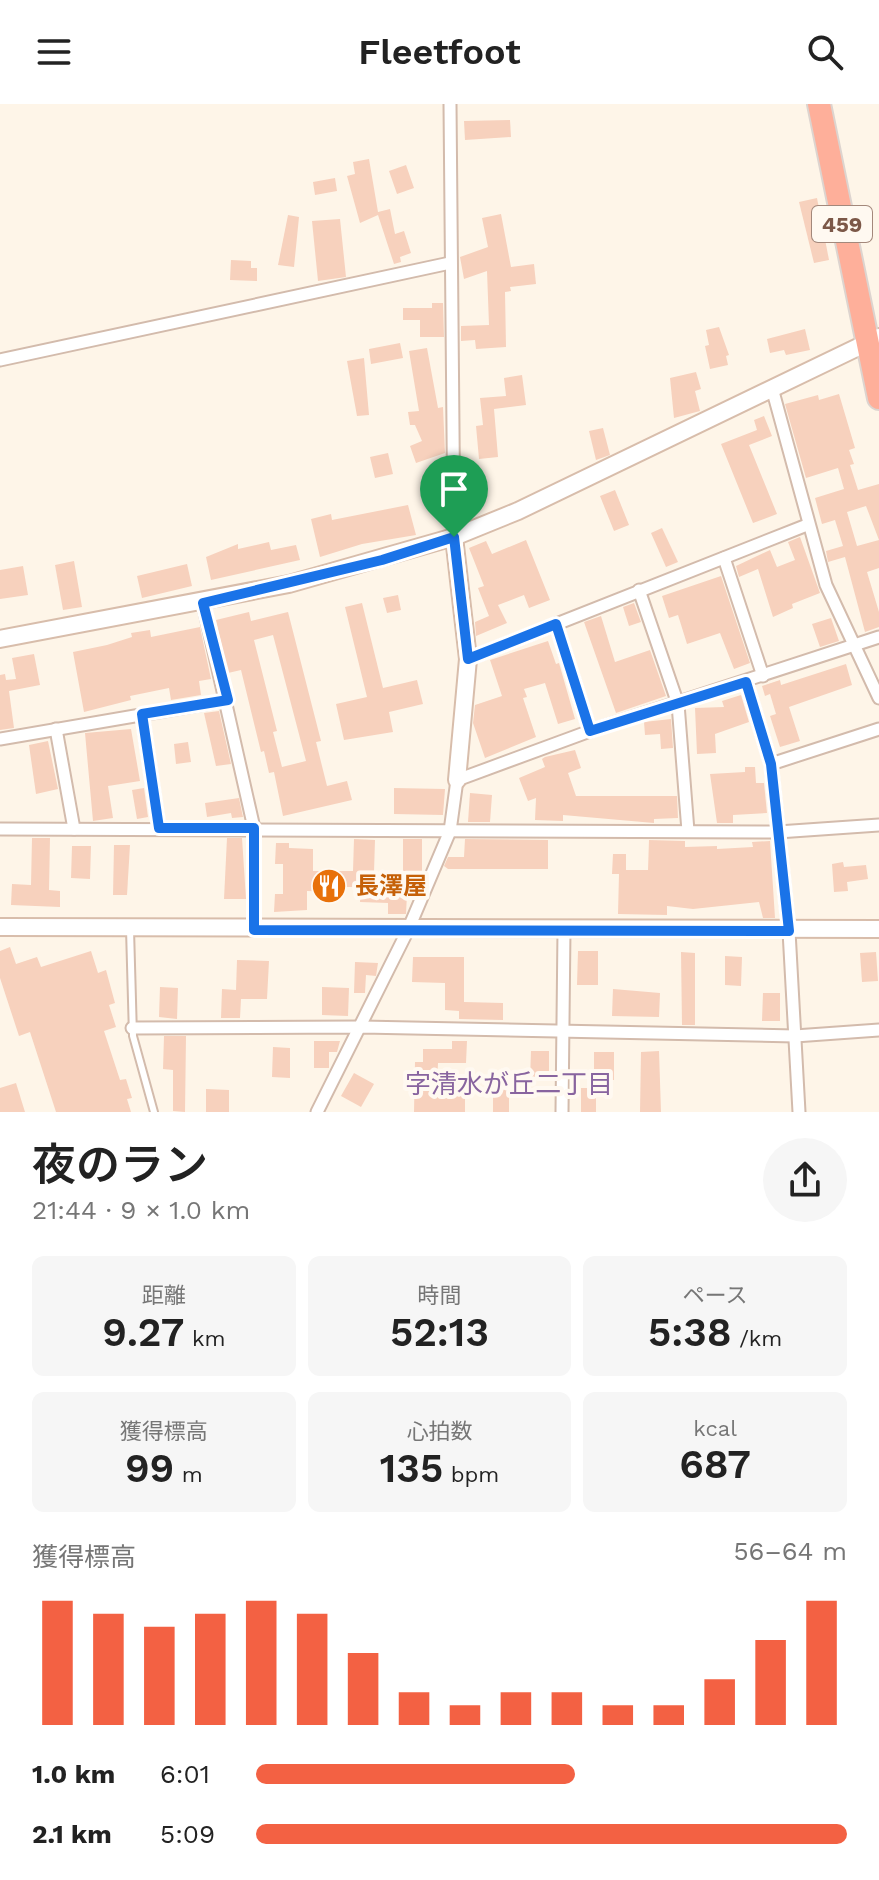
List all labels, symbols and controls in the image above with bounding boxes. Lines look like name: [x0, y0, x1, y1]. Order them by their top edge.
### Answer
icon: menu: [32, 30, 76, 74]
icon: search: [803, 30, 847, 74]
text: Fleetfoot: [358, 31, 521, 73]
road number: 459: [812, 206, 872, 242]
pin: [420, 455, 488, 537]
icon: arrive: [432, 467, 476, 511]
restaurant icon: 長澤屋: [310, 867, 348, 905]
place label: 長澤屋: [355, 872, 427, 900]
district label: 字清水が丘二丁目: [405, 1069, 613, 1099]
button: share: [763, 1138, 847, 1222]
text: 夜のラン: [32, 1139, 208, 1191]
text: 21:44 · 9 × 1.0 km: [32, 1195, 250, 1225]
text: 距離: [142, 1283, 186, 1308]
text: 時間: [417, 1283, 462, 1308]
text: ペース: [683, 1283, 748, 1308]
text: 9.27: [102, 1309, 184, 1356]
text: 52:13: [390, 1309, 489, 1356]
text: 5:38: [648, 1309, 732, 1356]
text: km: [184, 1326, 225, 1351]
text: /km: [732, 1326, 782, 1351]
text: kcal: [693, 1416, 737, 1441]
text: 獲得標高: [120, 1419, 208, 1444]
text: 心拍数: [406, 1419, 473, 1444]
text: 687: [679, 1441, 751, 1488]
text: 99: [125, 1445, 174, 1492]
text: 135: [380, 1445, 443, 1492]
text: m: [174, 1462, 203, 1487]
text: bpm: [443, 1462, 499, 1487]
text: 56–64 m: [733, 1536, 847, 1566]
text: 獲得標高: [32, 1542, 136, 1572]
text: 1.0 km: [32, 1759, 115, 1789]
text: 6:01: [160, 1759, 210, 1789]
text: 2.1 km: [32, 1819, 112, 1849]
text: 5:09: [160, 1819, 215, 1849]

